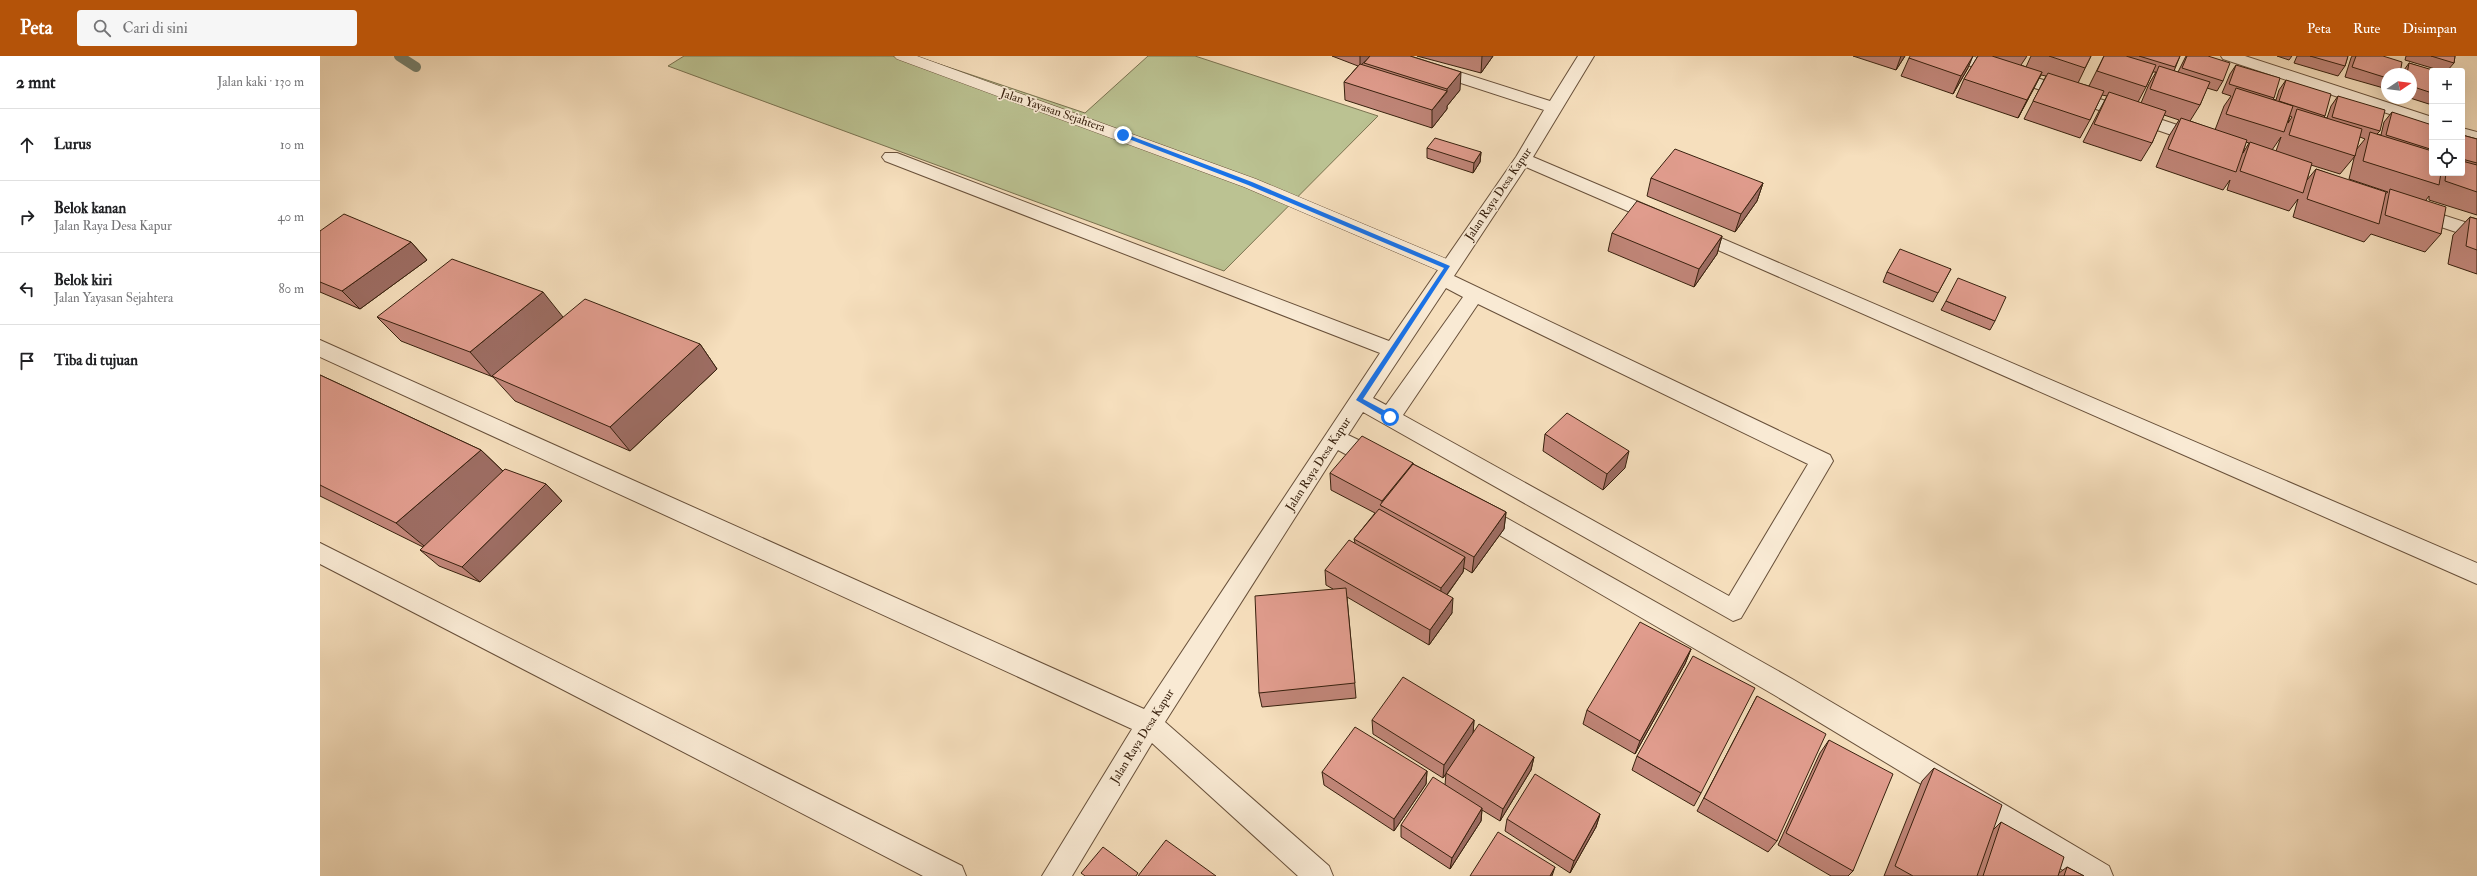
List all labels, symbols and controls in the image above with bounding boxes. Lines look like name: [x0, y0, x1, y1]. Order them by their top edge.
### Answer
search box: [77, 10, 357, 46]
text: Peta: [20, 16, 53, 40]
icon: search: [91, 17, 113, 39]
text: Cari di sini: [123, 19, 188, 38]
text: Peta: [2307, 20, 2331, 37]
text: Rute: [2353, 20, 2380, 37]
text: Disimpan: [2402, 20, 2457, 37]
north arrow: [2381, 68, 2417, 104]
map controls: [2429, 68, 2465, 176]
button: +: [2429, 68, 2465, 104]
text: 2 mnt: [16, 72, 56, 93]
text: Jalan kaki · 130 m: [217, 74, 304, 90]
street label: Jalan Yayasan Sejahtera: [997, 85, 1108, 136]
button: −: [2429, 104, 2465, 140]
route end: [1114, 126, 1132, 144]
icon: ahead: [16, 134, 38, 156]
text: Lurus: [54, 135, 91, 154]
text: 10 m: [280, 137, 304, 153]
button: locate: [2429, 140, 2465, 176]
street label: Jalan Raya Desa Kapur: [1461, 145, 1535, 244]
text: Belok kanan: [54, 199, 126, 218]
icon: right: [16, 206, 38, 228]
text: 40 m: [278, 209, 304, 225]
text: Jalan Raya Desa Kapur: [54, 218, 172, 234]
text: Belok kiri: [54, 271, 112, 290]
icon: left: [16, 278, 38, 300]
text: 80 m: [278, 281, 304, 297]
text: Jalan Yayasan Sejahtera: [54, 290, 173, 306]
icon: arrive: [16, 350, 38, 372]
text: Tiba di tujuan: [54, 351, 138, 370]
route start: [1381, 408, 1399, 426]
street label: Jalan Raya Desa Kapur: [1282, 414, 1355, 515]
street label: Jalan Raya Desa Kapur: [1107, 686, 1178, 787]

